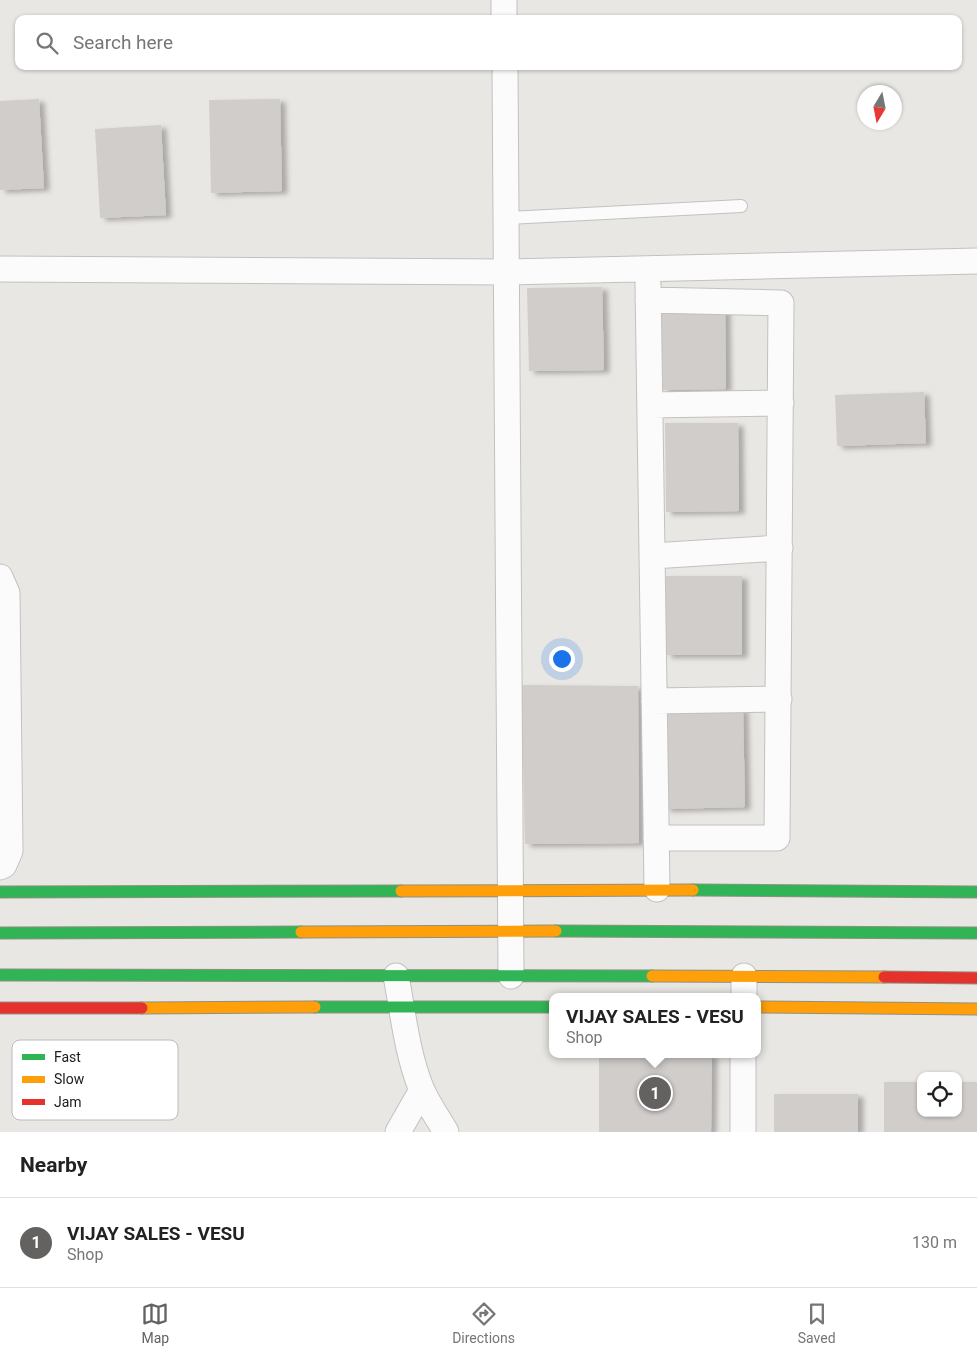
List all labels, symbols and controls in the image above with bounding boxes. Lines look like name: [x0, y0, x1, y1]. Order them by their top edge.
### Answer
search box: [15, 15, 962, 70]
icon: search: [33, 29, 61, 57]
text: Search here: [73, 31, 173, 54]
north arrow: [857, 85, 902, 130]
your location: [549, 646, 575, 672]
popup: [549, 993, 761, 1058]
text: VIJAY SALES - VESU: [566, 1005, 744, 1028]
text: Shop: [566, 1028, 603, 1047]
legend: [12, 1040, 178, 1120]
text: Fast: [54, 1049, 81, 1065]
text: Slow: [54, 1071, 85, 1087]
map controls: [917, 1072, 962, 1117]
button: locate: [917, 1072, 962, 1117]
pin: 1: [639, 1074, 671, 1112]
text: Jam: [54, 1094, 82, 1110]
text: Nearby: [20, 1153, 87, 1177]
text: VIJAY SALES - VESU: [67, 1222, 245, 1245]
text: 1: [31, 1233, 41, 1252]
text: 130 m: [912, 1233, 957, 1252]
text: Shop: [67, 1245, 103, 1264]
tab: Map: [141, 1300, 169, 1346]
tab: Directions: [452, 1300, 515, 1346]
tab: Saved: [798, 1300, 836, 1346]

